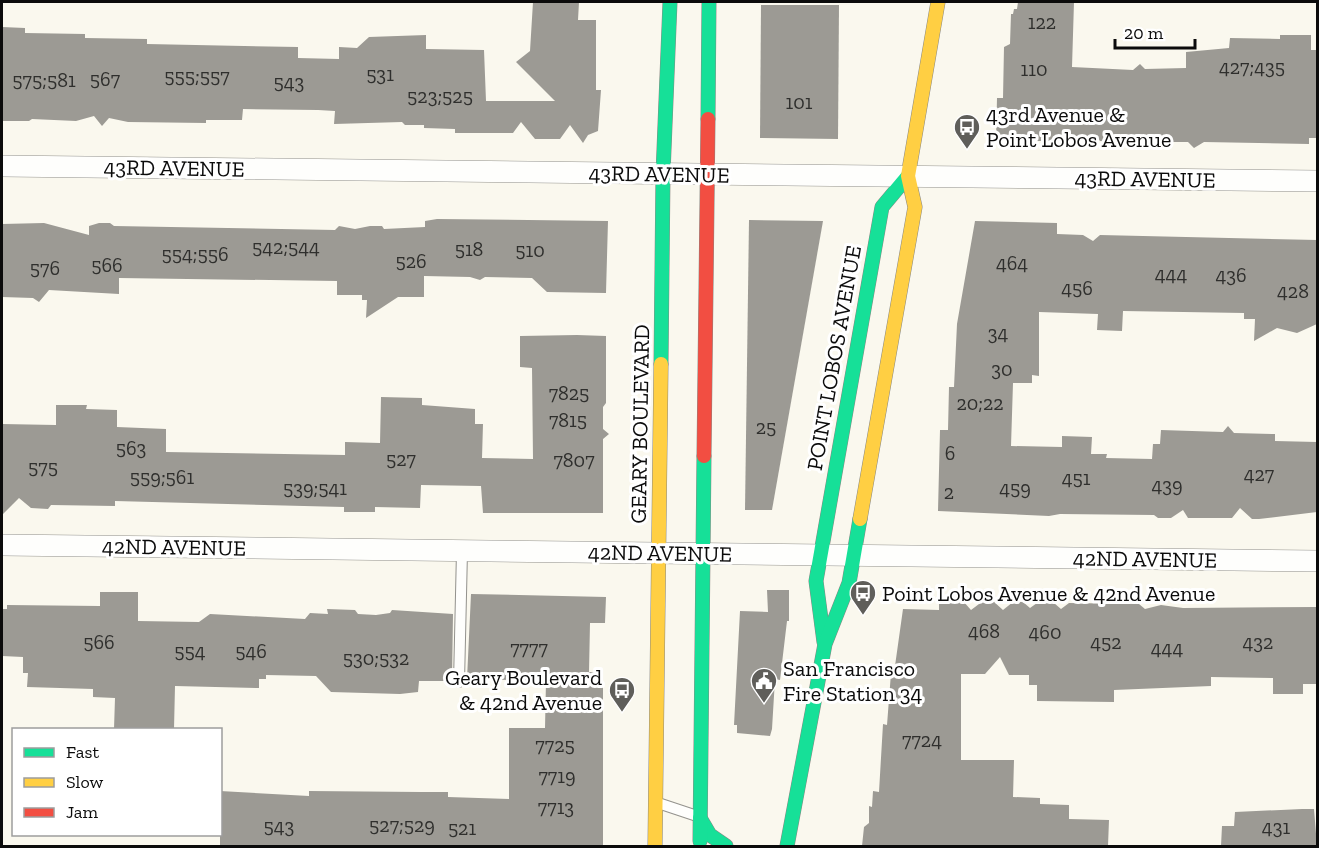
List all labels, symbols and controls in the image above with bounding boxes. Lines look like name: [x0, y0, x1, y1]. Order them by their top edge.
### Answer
house number: 122: [1028, 10, 1056, 34]
scale bar: [1115, 12, 1194, 50]
text: 20 m: [1124, 22, 1164, 44]
house number: 427;435: [1219, 55, 1285, 79]
house number: 110: [1021, 57, 1047, 81]
house number: 531: [366, 62, 394, 86]
house number: 555;557: [164, 64, 230, 88]
house number: 567: [90, 67, 121, 91]
house number: 575;581: [12, 68, 76, 92]
house number: 543: [274, 70, 304, 94]
house number: 523;525: [407, 84, 473, 108]
house number: 101: [786, 90, 813, 114]
place label: 43rd Avenue & Point Lobos Avenue: [986, 101, 1171, 153]
bus stop icon: 43rd Avenue & Point Lobos Avenue: [952, 112, 982, 150]
street label: 43RD AVENUE: [103, 153, 245, 183]
street label: 43RD AVENUE: [588, 159, 730, 189]
street label: 43RD AVENUE: [1074, 164, 1216, 194]
house number: 542;544: [252, 235, 320, 259]
house number: 518: [455, 237, 483, 261]
house number: 510: [515, 238, 545, 262]
house number: 554;556: [161, 242, 229, 266]
street label: POINT LOBOS AVENUE: [801, 243, 867, 473]
house number: 526: [395, 249, 427, 273]
house number: 464: [996, 251, 1028, 275]
house number: 566: [91, 253, 123, 277]
house number: 576: [30, 256, 60, 280]
house number: 444: [1155, 262, 1187, 286]
house number: 436: [1215, 263, 1247, 287]
house number: 456: [1061, 276, 1093, 300]
house number: 428: [1277, 279, 1309, 303]
house number: 34: [988, 321, 1008, 345]
street label: GEARY BOULEVARD: [625, 324, 655, 524]
house number: 30: [991, 357, 1013, 381]
house number: 7825: [549, 381, 589, 405]
house number: 20;22: [956, 391, 1004, 415]
house number: 7815: [549, 408, 587, 432]
house number: 25: [756, 415, 776, 439]
house number: 563: [116, 436, 146, 460]
house number: 6: [945, 441, 955, 465]
house number: 527: [386, 447, 417, 471]
house number: 7807: [553, 448, 595, 472]
house number: 575: [28, 455, 58, 479]
house number: 427: [1244, 462, 1275, 486]
house number: 559;561: [130, 465, 194, 489]
house number: 451: [1062, 466, 1091, 490]
house number: 439: [1151, 473, 1183, 497]
house number: 539;541: [283, 476, 347, 500]
house number: 459: [999, 476, 1031, 500]
house number: 2: [944, 480, 954, 504]
street label: 42ND AVENUE: [102, 532, 246, 562]
street label: 42ND AVENUE: [588, 538, 732, 568]
street label: 42ND AVENUE: [1073, 544, 1217, 574]
bus stop icon: Point Lobos Avenue & 42nd Avenue: [848, 578, 878, 616]
place label: Point Lobos Avenue & 42nd Avenue: [882, 580, 1215, 607]
house number: 468: [968, 619, 1000, 643]
house number: 460: [1029, 620, 1061, 644]
house number: 566: [83, 630, 115, 654]
house number: 452: [1090, 630, 1122, 654]
house number: 432: [1243, 630, 1273, 654]
house number: 7777: [510, 636, 548, 660]
house number: 444: [1151, 636, 1183, 660]
house number: 554: [174, 639, 206, 663]
house number: 546: [235, 639, 267, 663]
house number: 530;532: [343, 646, 409, 670]
place label: San Francisco Fire Station 34: [783, 655, 922, 707]
place label: Geary Boulevard & 42nd Avenue: [445, 664, 602, 716]
public building icon: San Francisco Fire Station 34: [749, 666, 779, 704]
bus stop icon: Geary Boulevard & 42nd Avenue: [607, 675, 637, 713]
legend: [12, 728, 222, 836]
house number: 7724: [902, 728, 942, 752]
house number: 7725: [535, 733, 575, 757]
text: Fast: [66, 741, 99, 763]
house number: 7719: [538, 764, 576, 788]
text: Slow: [66, 771, 103, 793]
house number: 7713: [538, 795, 574, 819]
text: Jam: [66, 801, 98, 823]
house number: 527;529: [369, 813, 435, 837]
house number: 543: [264, 814, 294, 838]
house number: 431: [1262, 815, 1290, 839]
house number: 521: [448, 816, 476, 840]

